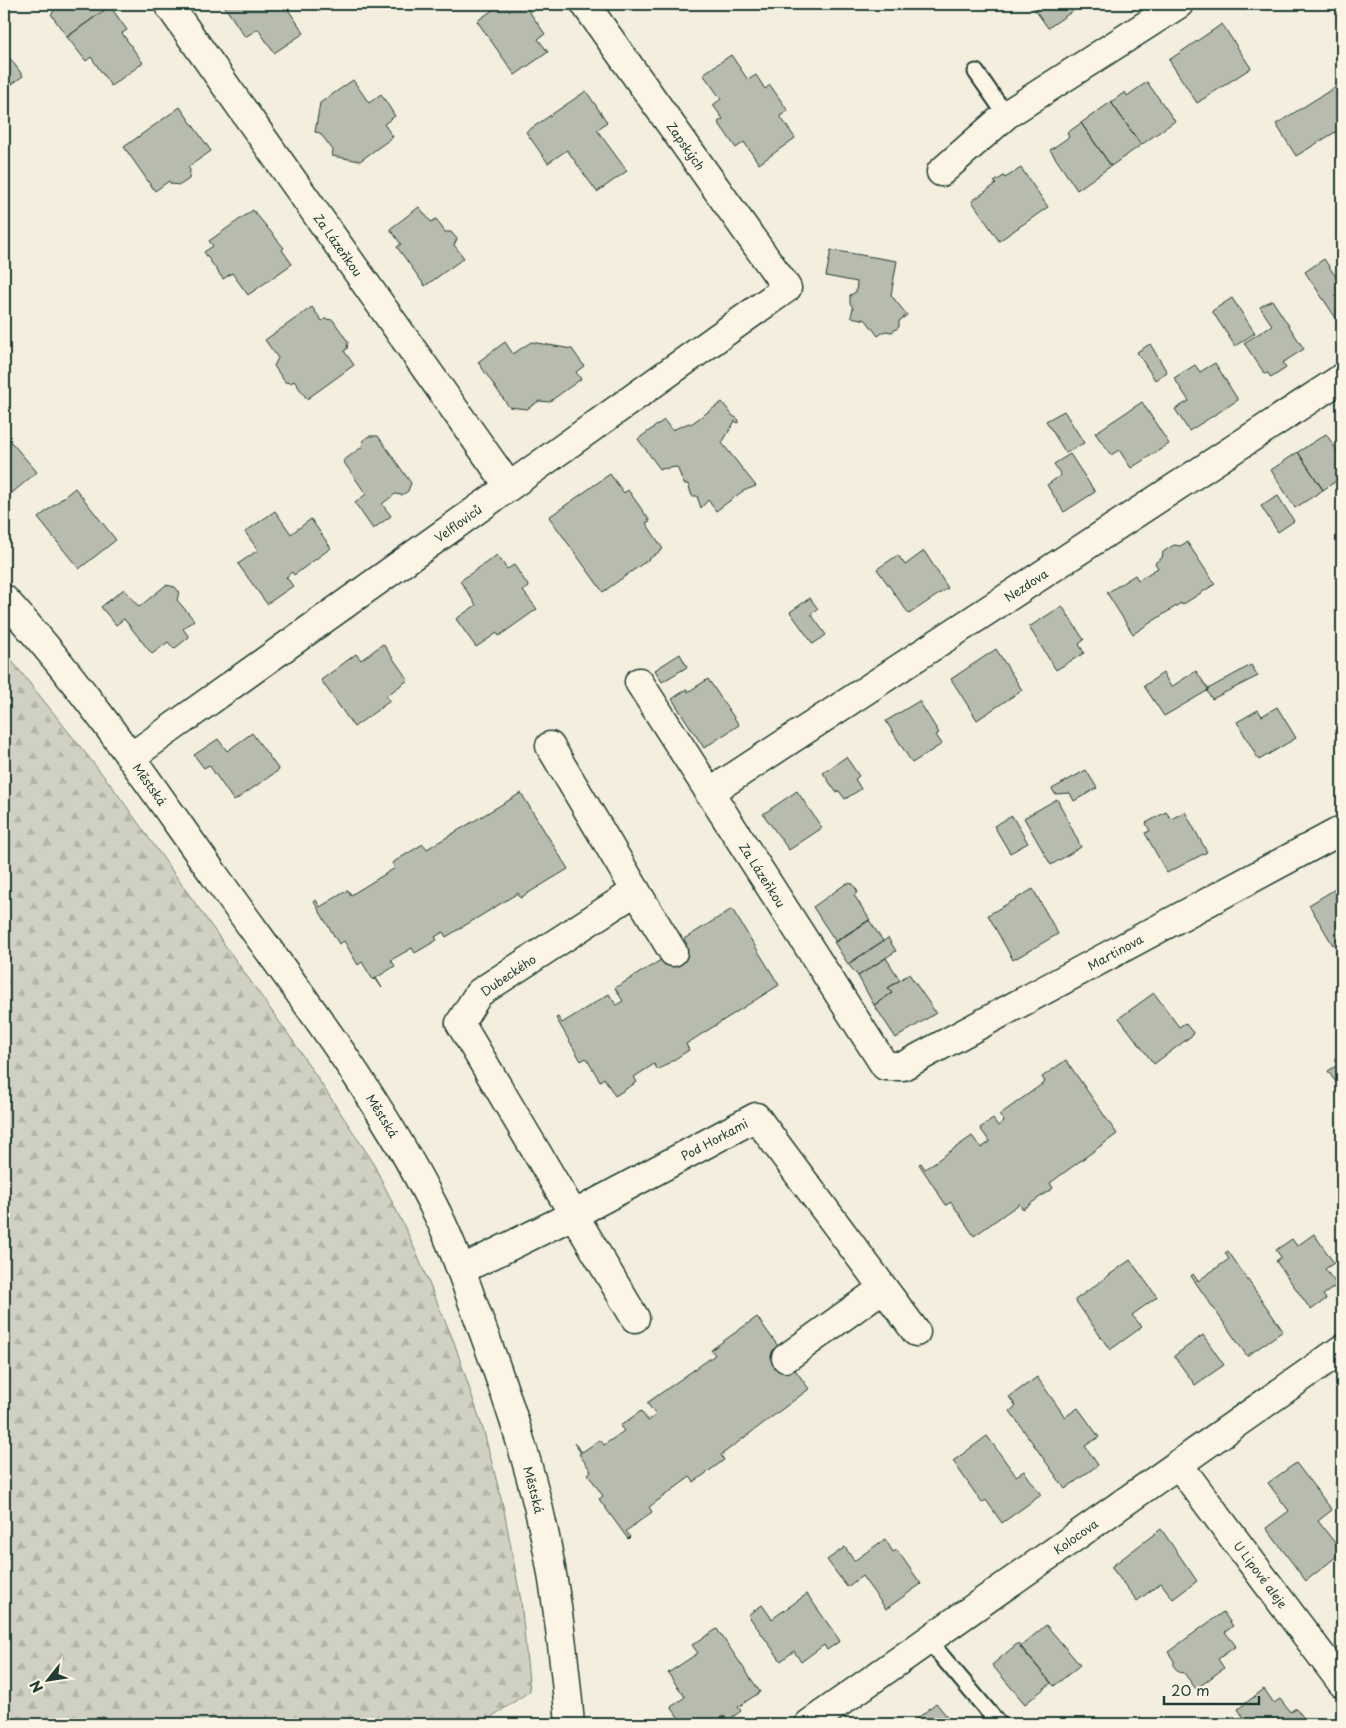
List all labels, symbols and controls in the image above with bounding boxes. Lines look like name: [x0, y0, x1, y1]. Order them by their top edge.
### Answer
street label: Zapských: [663, 118, 709, 174]
street label: Za Lázeňkou: [310, 210, 367, 280]
street label: Velfloviců: [431, 500, 485, 546]
street label: Nezdova: [1000, 564, 1052, 606]
street label: Městská: [129, 759, 172, 810]
street label: Za Lázeňkou: [735, 839, 790, 911]
street label: Martinova: [1084, 929, 1147, 974]
street label: Dubeckého: [477, 950, 540, 1000]
street label: Městská: [362, 1090, 403, 1141]
street label: Pod Horkami: [677, 1114, 751, 1165]
street label: Městská: [519, 1464, 549, 1516]
street label: Kolocova: [1050, 1514, 1102, 1558]
street label: U Lipové aleje: [1230, 1537, 1292, 1612]
north arrow: [22, 1656, 72, 1706]
scale bar: [1164, 1673, 1258, 1705]
text: N: [24, 1677, 48, 1697]
text: 20 m: [1171, 1678, 1210, 1701]

